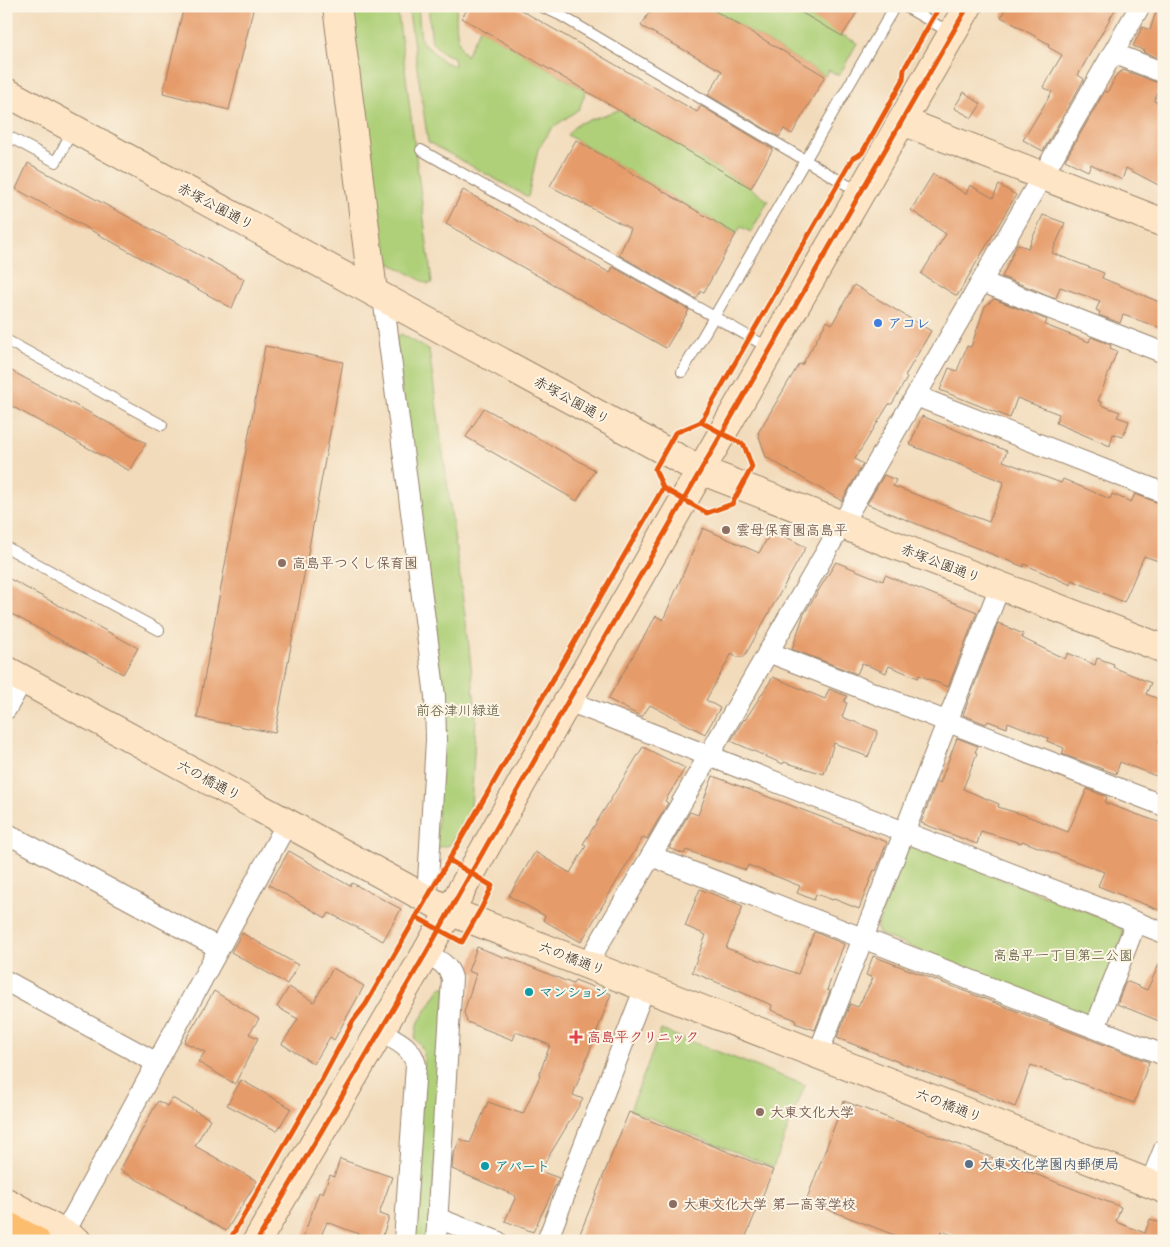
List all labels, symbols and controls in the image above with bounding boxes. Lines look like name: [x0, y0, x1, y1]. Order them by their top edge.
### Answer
street label: 赤塚公園通り: [175, 178, 257, 234]
place label: アコレ: [888, 314, 930, 332]
marker: アコレ: [872, 317, 884, 329]
street label: 赤塚公園通り: [531, 372, 613, 428]
place label: 雲母保育園高島平: [736, 521, 848, 539]
marker: 雲母保育園高島平: [720, 524, 732, 536]
street label: 赤塚公園通り: [899, 540, 983, 586]
place label: 高島平つくし保育園: [292, 554, 418, 572]
marker: 高島平つくし保育園: [276, 557, 288, 569]
park label: 前谷津川緑道: [416, 701, 500, 719]
street label: 六の橋通り: [174, 756, 244, 804]
street label: 六の橋通り: [536, 937, 608, 979]
park label: 高島平一丁目第二公園: [993, 946, 1133, 964]
place label: マンション: [539, 983, 608, 1001]
marker: マンション: [523, 986, 535, 998]
place label: 高島平クリニック: [587, 1028, 699, 1046]
marker: 高島平クリニック: [569, 1030, 583, 1044]
street label: 六の橋通り: [913, 1084, 985, 1126]
place label: 大東文化大学: [770, 1103, 854, 1121]
marker: 大東文化大学: [754, 1106, 766, 1118]
place label: 大東文化学園内郵便局: [979, 1155, 1119, 1173]
place label: アパート: [495, 1157, 550, 1175]
marker: 大東文化学園内郵便局: [963, 1158, 975, 1170]
marker: アパート: [479, 1160, 491, 1172]
place label: 大東文化大学 第一高等学校: [683, 1195, 856, 1213]
marker: 大東文化大学 第一高等学校: [667, 1198, 679, 1210]

